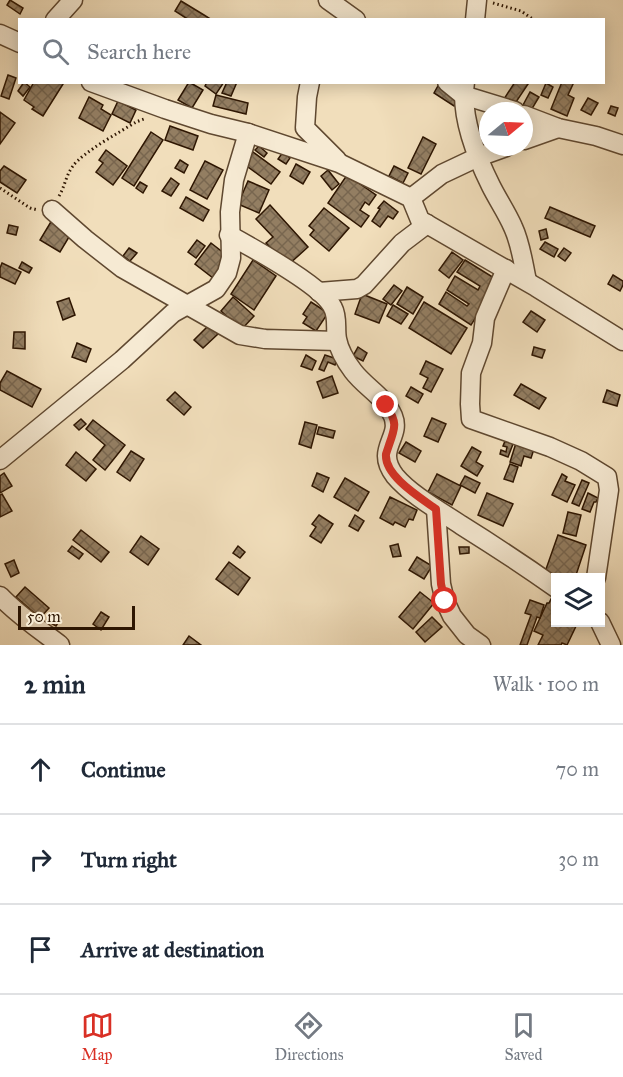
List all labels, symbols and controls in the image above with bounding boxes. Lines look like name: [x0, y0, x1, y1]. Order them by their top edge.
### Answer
search box: [18, 18, 605, 84]
icon: search: [39, 35, 72, 68]
text: Search here: [87, 38, 191, 65]
north arrow: [479, 102, 533, 156]
route end: [372, 391, 398, 417]
map controls: [551, 573, 605, 627]
button: layers: [551, 573, 605, 627]
route start: [431, 587, 457, 613]
scale bar: [18, 603, 135, 630]
text: 50 m: [27, 607, 61, 626]
text: 2 min: [24, 668, 85, 700]
text: Walk · 100 m: [493, 672, 599, 696]
icon: ahead: [24, 753, 57, 786]
text: Continue: [81, 756, 166, 783]
text: 70 m: [556, 757, 599, 781]
icon: right: [24, 843, 57, 876]
text: Turn right: [81, 846, 177, 873]
text: 30 m: [558, 847, 599, 871]
icon: arrive: [24, 933, 57, 966]
text: Arrive at destination: [81, 936, 264, 963]
tab: Map: [81, 1009, 114, 1064]
tab: Directions: [275, 1009, 343, 1064]
tab: Saved: [504, 1009, 542, 1064]

